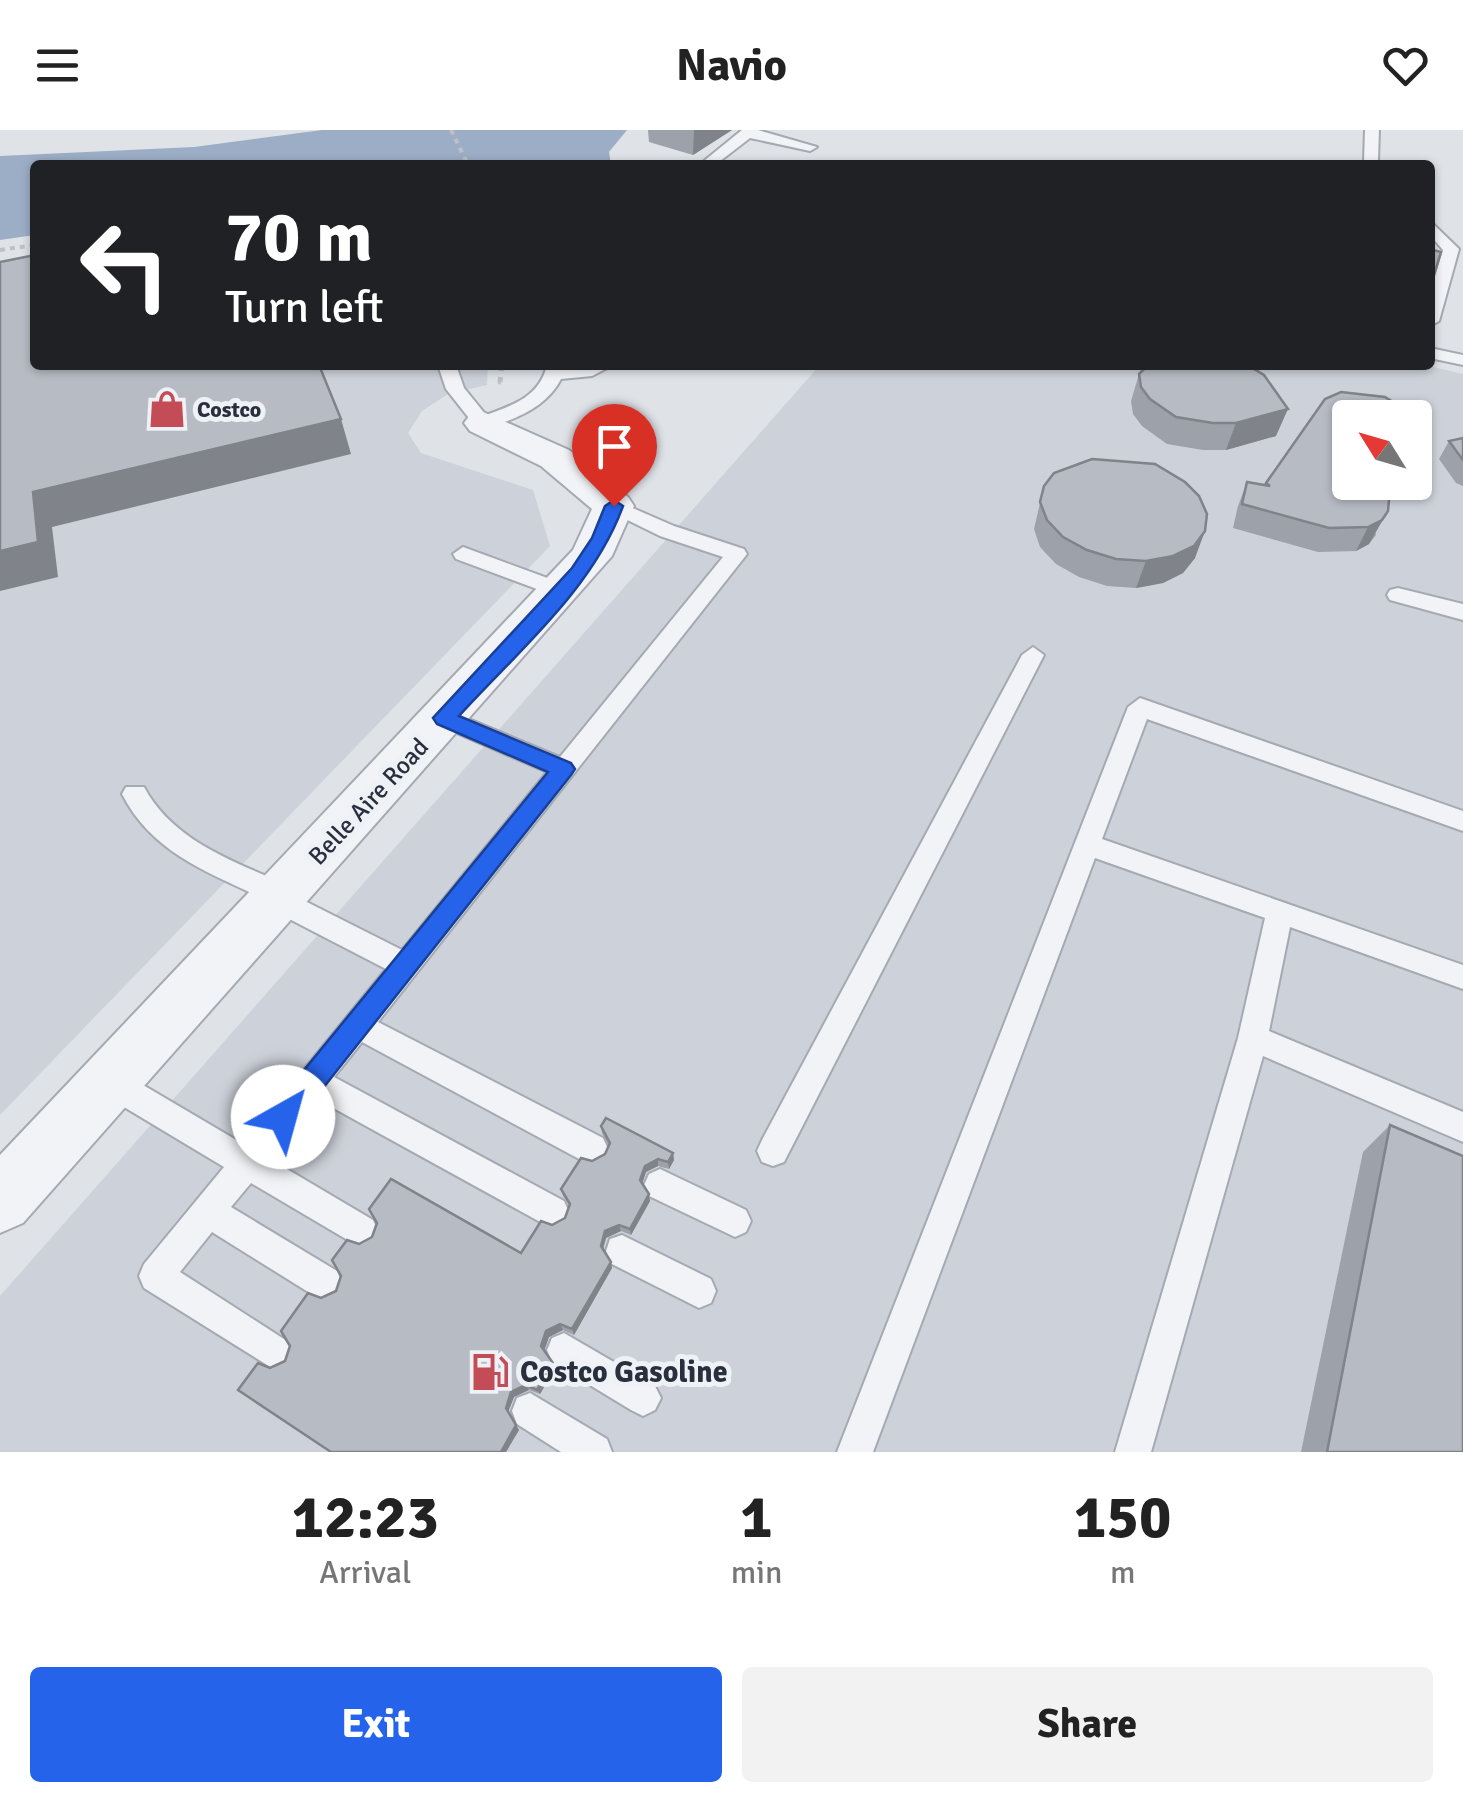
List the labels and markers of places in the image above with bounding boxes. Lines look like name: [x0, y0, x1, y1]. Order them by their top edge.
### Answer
shop icon: Costco: [146, 388, 188, 430]
place label: Costco: [197, 396, 261, 423]
pin: [572, 404, 657, 507]
fuel station icon: Costco Gasoline: [469, 1351, 511, 1393]
place label: Costco Gasoline: [520, 1354, 728, 1391]

